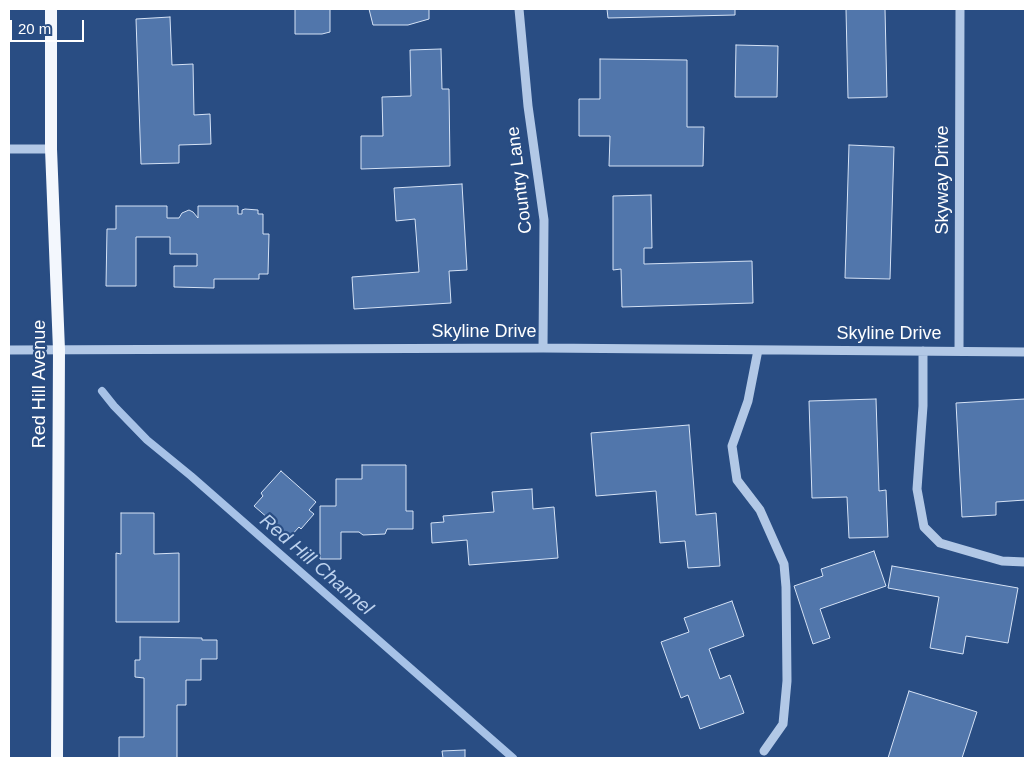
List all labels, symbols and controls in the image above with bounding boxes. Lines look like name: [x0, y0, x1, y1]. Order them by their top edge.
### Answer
scale bar: [12, 10, 86, 42]
text: 20 m: [18, 20, 51, 37]
street label: Country Lane: [503, 125, 537, 235]
street label: Skyway Drive: [932, 125, 954, 235]
street label: Red Hill Avenue: [29, 320, 51, 448]
street label: Skyline Drive: [431, 321, 537, 343]
street label: Skyline Drive: [836, 323, 942, 345]
water label: Red Hill Channel: [255, 510, 377, 620]

